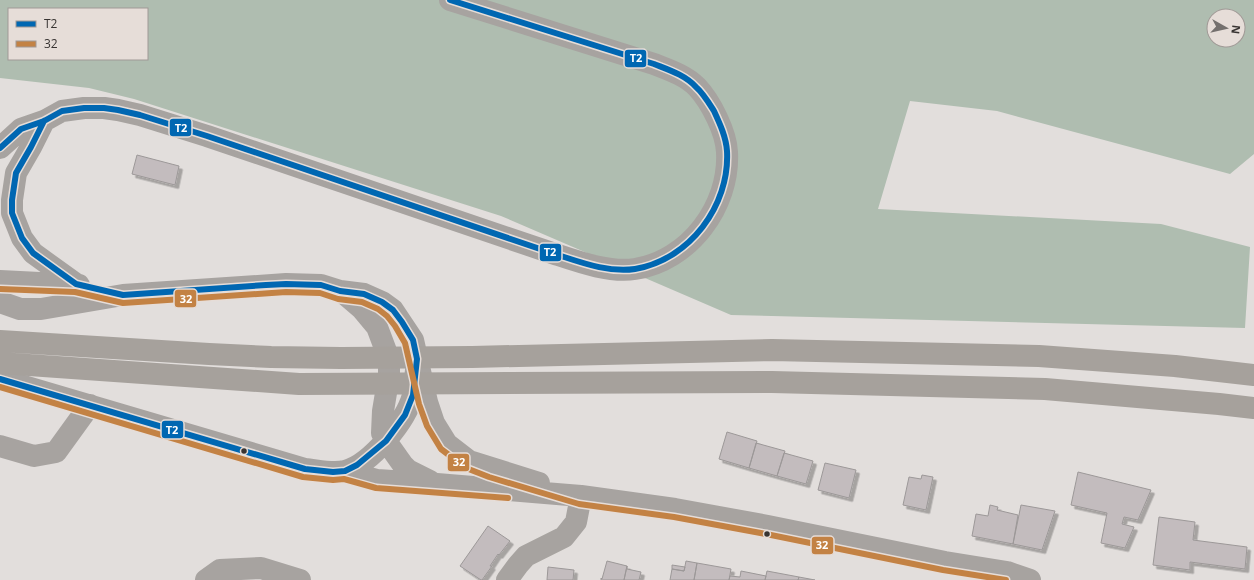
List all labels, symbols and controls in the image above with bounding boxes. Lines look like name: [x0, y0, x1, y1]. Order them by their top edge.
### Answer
legend: [8, 8, 148, 60]
north arrow: [1206, 8, 1246, 48]
text: T2: [44, 15, 58, 32]
text: N: [1228, 24, 1244, 35]
text: 32: [44, 35, 58, 52]
line badge: T2: [624, 49, 647, 68]
text: T2: [630, 50, 642, 65]
line badge: T2: [169, 118, 192, 137]
text: T2: [175, 120, 187, 135]
line badge: T2: [539, 243, 562, 262]
text: T2: [544, 244, 556, 259]
line badge: 32: [174, 289, 197, 308]
text: 32: [180, 291, 192, 306]
line badge: T2: [161, 420, 184, 439]
text: T2: [166, 422, 178, 437]
unlabelled marker: [239, 446, 249, 456]
line badge: 32: [447, 453, 470, 472]
text: 32: [453, 454, 465, 469]
unlabelled marker: [762, 529, 772, 539]
line badge: 32: [811, 536, 834, 555]
text: 32: [816, 537, 828, 552]

